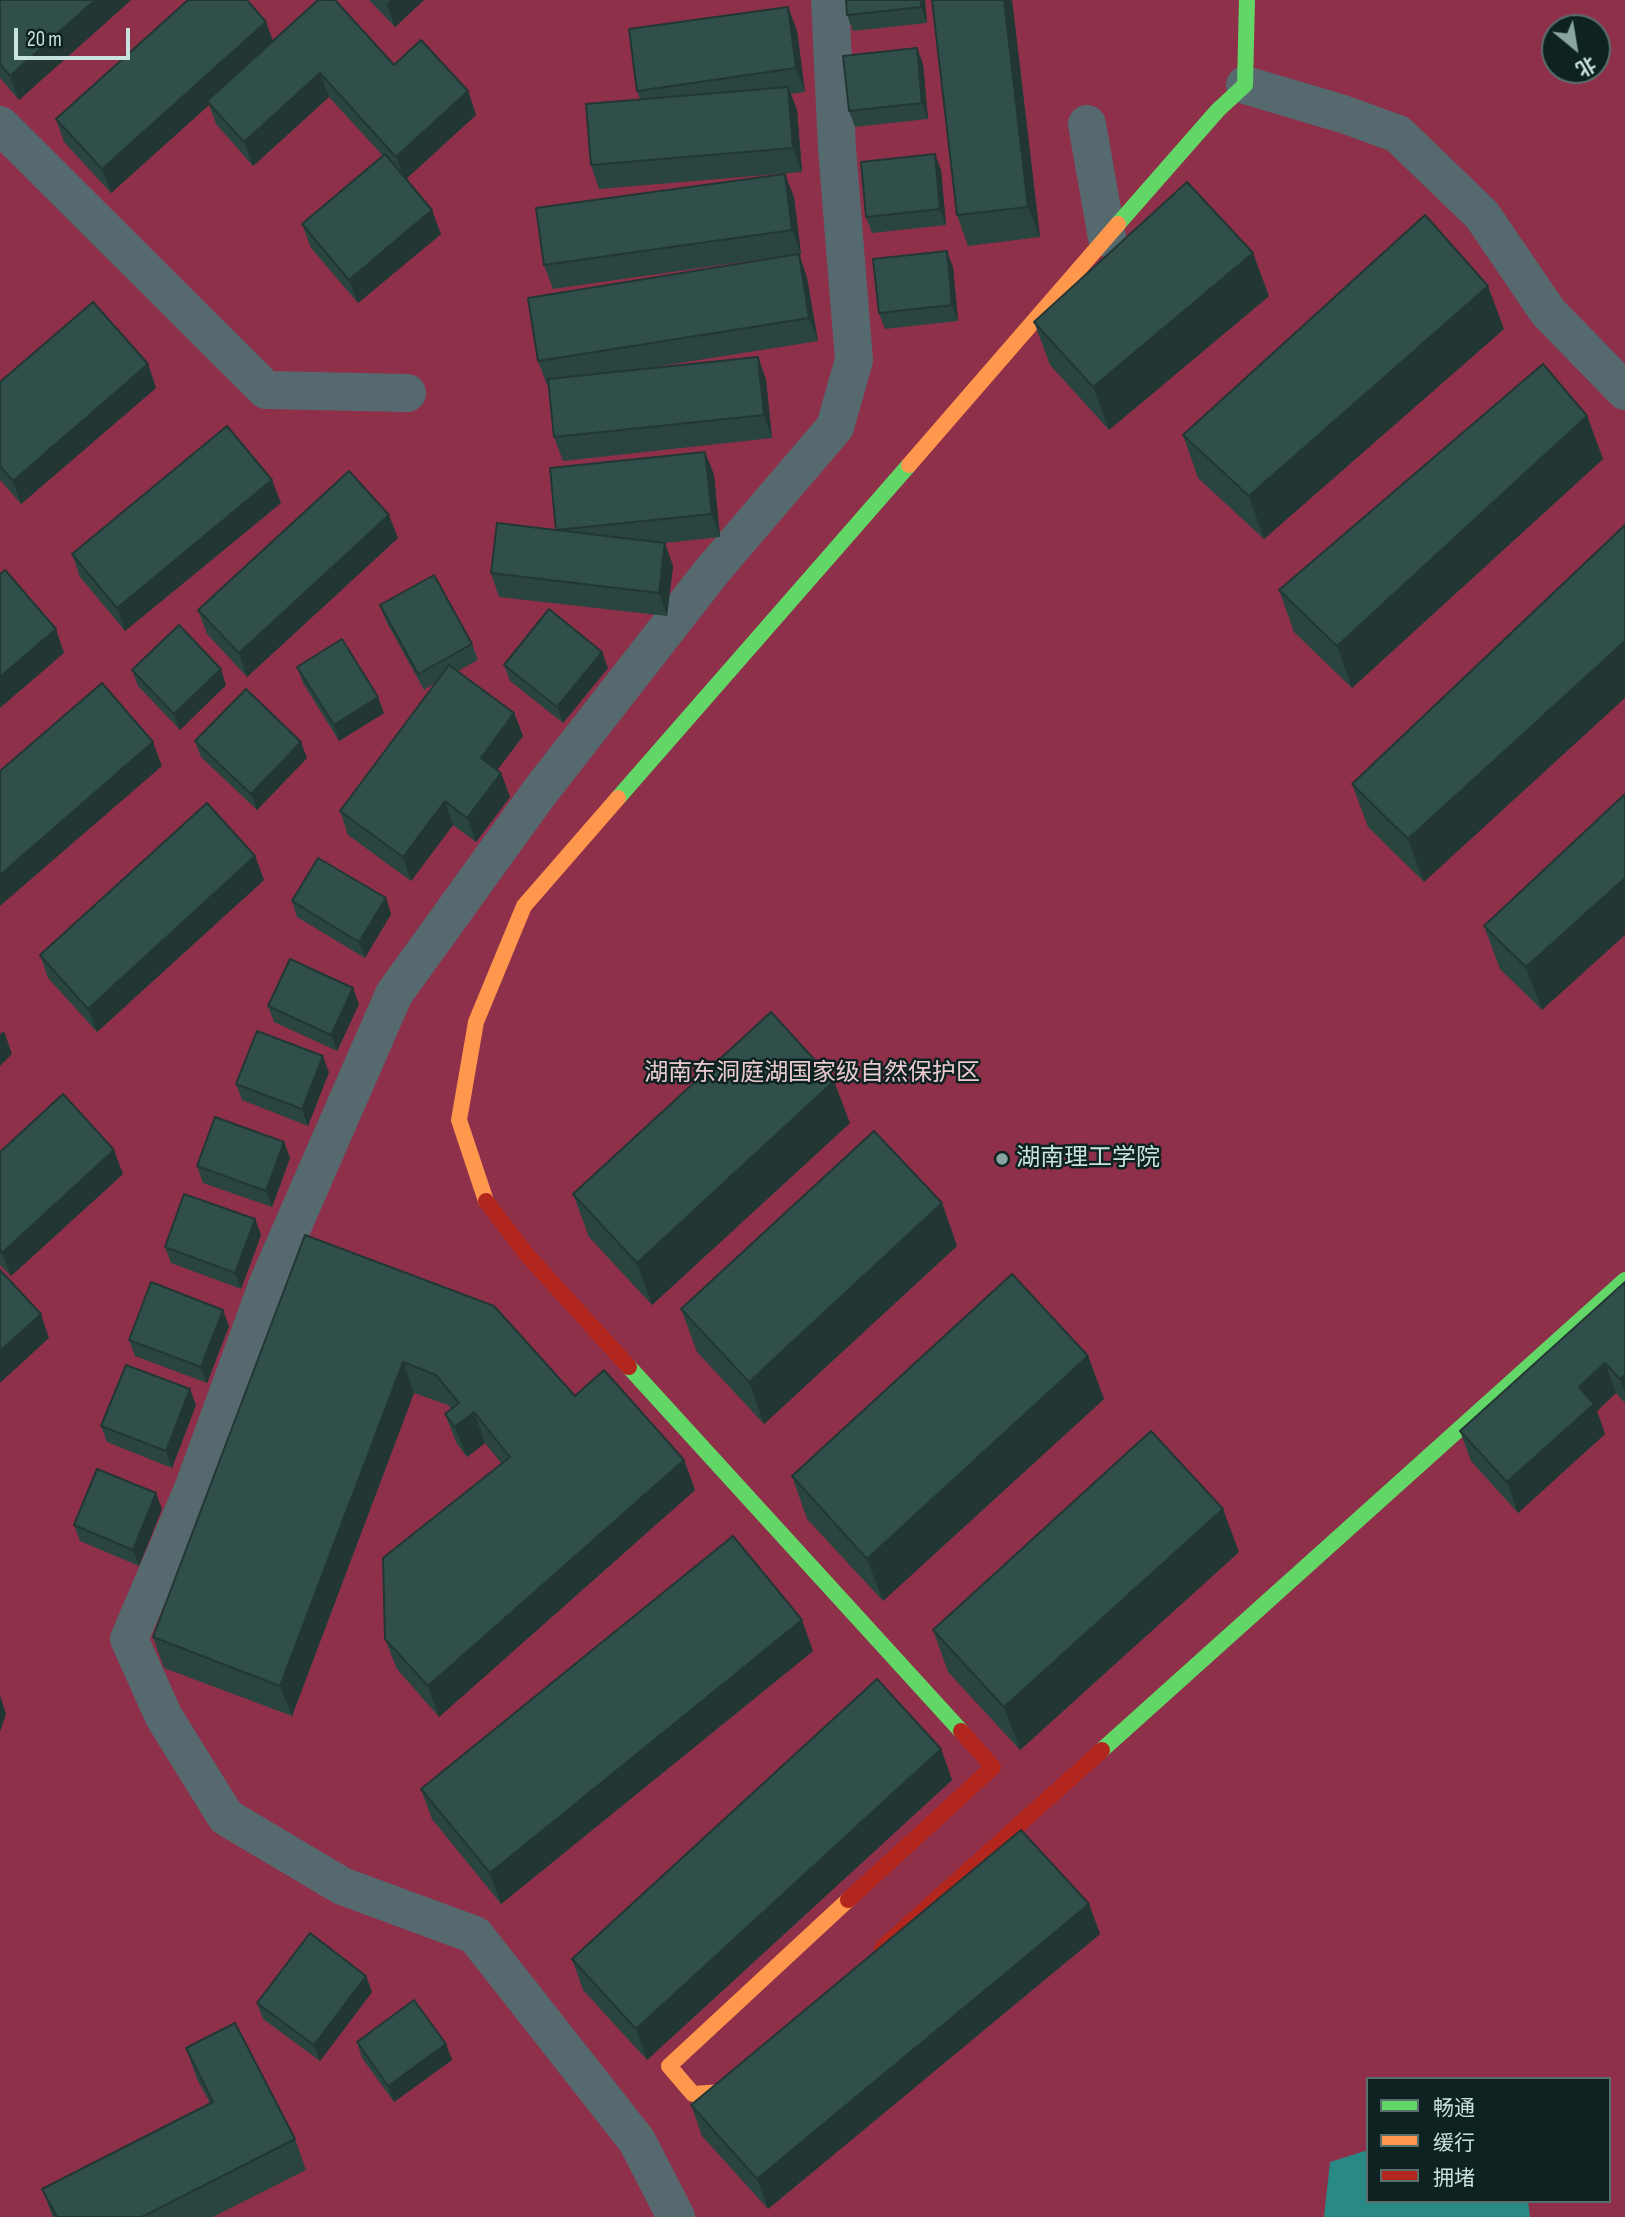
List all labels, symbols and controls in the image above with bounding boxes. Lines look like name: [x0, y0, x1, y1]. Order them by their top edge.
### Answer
scale bar: [18, 14, 133, 58]
north arrow: [1541, 14, 1611, 84]
text: 20 m: [27, 27, 62, 52]
text: 北: [1572, 51, 1600, 81]
park label: 湖南东洞庭湖国家级自然保护区: [644, 1060, 980, 1088]
place label: 湖南理工学院: [1016, 1145, 1160, 1173]
marker: 湖南理工学院: [994, 1151, 1010, 1167]
legend: [1366, 2077, 1611, 2203]
text: 畅通: [1433, 2096, 1475, 2121]
text: 缓行: [1433, 2131, 1475, 2156]
text: 拥堵: [1433, 2166, 1475, 2191]

